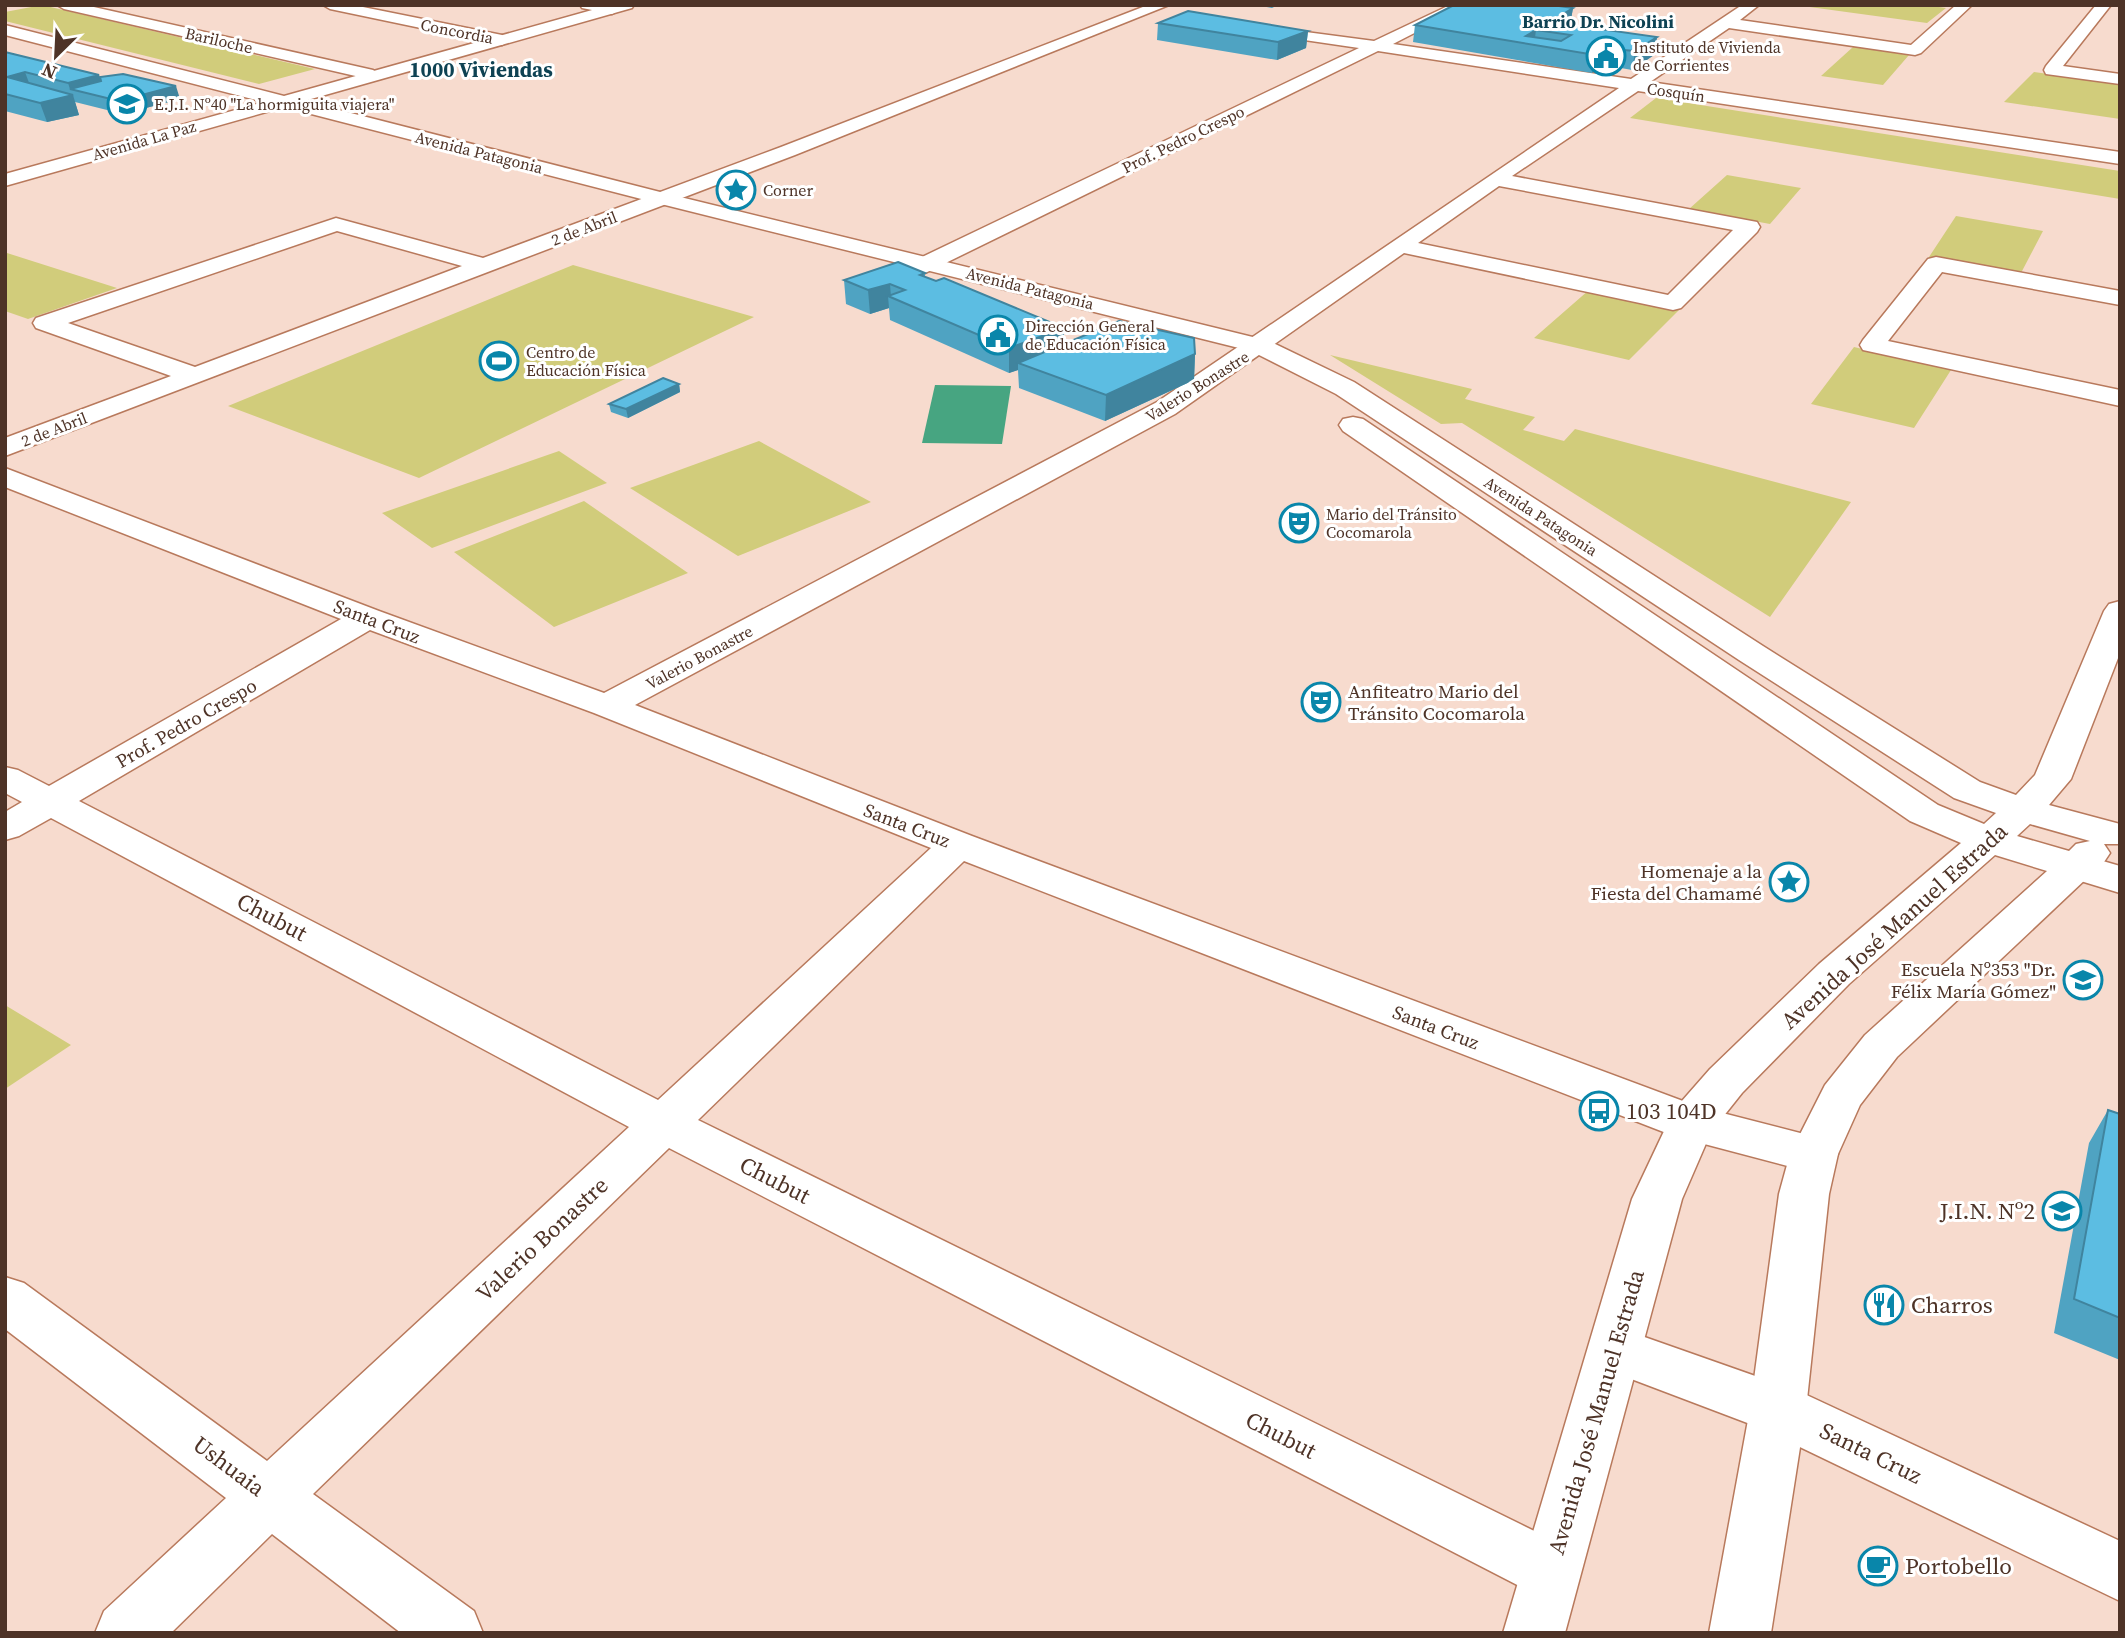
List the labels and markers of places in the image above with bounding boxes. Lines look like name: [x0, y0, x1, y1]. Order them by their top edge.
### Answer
public building icon: Instituto de Vivienda de Corrientes: [1585, 35, 1627, 77]
place label: Instituto de Vivienda de Corrientes: [1633, 36, 1782, 76]
school or university icon: E.J.I. Nº40 "La hormiguita viajera": [106, 83, 148, 125]
place label: E.J.I. Nº40 "La hormiguita viajera": [154, 93, 395, 115]
place icon: Corner: [715, 169, 757, 211]
place label: Corner: [763, 179, 814, 201]
public building icon: Dirección General de Educación Física: [977, 314, 1019, 356]
place label: Dirección General de Educación Física: [1025, 315, 1167, 355]
sports icon: Centro de Educación Física: [478, 340, 520, 382]
place label: Centro de Educación Física: [526, 341, 647, 381]
theatre icon: Mario del Tránsito Cocomarola: [1278, 502, 1320, 544]
place label: Mario del Tránsito Cocomarola: [1326, 503, 1457, 543]
place label: Anfiteatro Mario del Tránsito Cocomarola: [1348, 678, 1525, 726]
theatre icon: Anfiteatro Mario del Tránsito Cocomarola: [1300, 681, 1342, 723]
place label: Homenaje a la Fiesta del Chamamé: [1590, 858, 1762, 906]
place icon: Homenaje a la Fiesta del Chamamé: [1768, 861, 1810, 903]
place label: Escuela Nº353 "Dr. Félix María Gómez": [1891, 956, 2056, 1004]
school or university icon: Escuela Nº353 "Dr. Félix María Gómez": [2062, 959, 2104, 1001]
bus stop icon: 103 104D: [1578, 1090, 1620, 1132]
place label: 103 104D: [1626, 1095, 1717, 1127]
school or university icon: J.I.N. Nº2: [2041, 1190, 2083, 1232]
place label: J.I.N. Nº2: [1939, 1195, 2035, 1227]
restaurant icon: Charros: [1863, 1284, 1905, 1326]
place label: Charros: [1911, 1289, 1993, 1321]
cafe icon: Portobello: [1857, 1545, 1899, 1587]
place label: Portobello: [1905, 1550, 2012, 1582]

